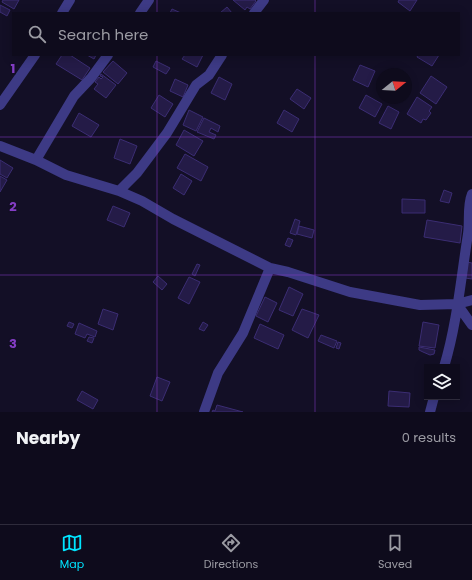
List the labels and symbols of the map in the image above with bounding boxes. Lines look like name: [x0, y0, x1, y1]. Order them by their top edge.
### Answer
text: 1: [11, 59, 15, 78]
north arrow: [376, 68, 412, 104]
text: 2: [9, 197, 17, 216]
text: 3: [9, 334, 17, 353]

